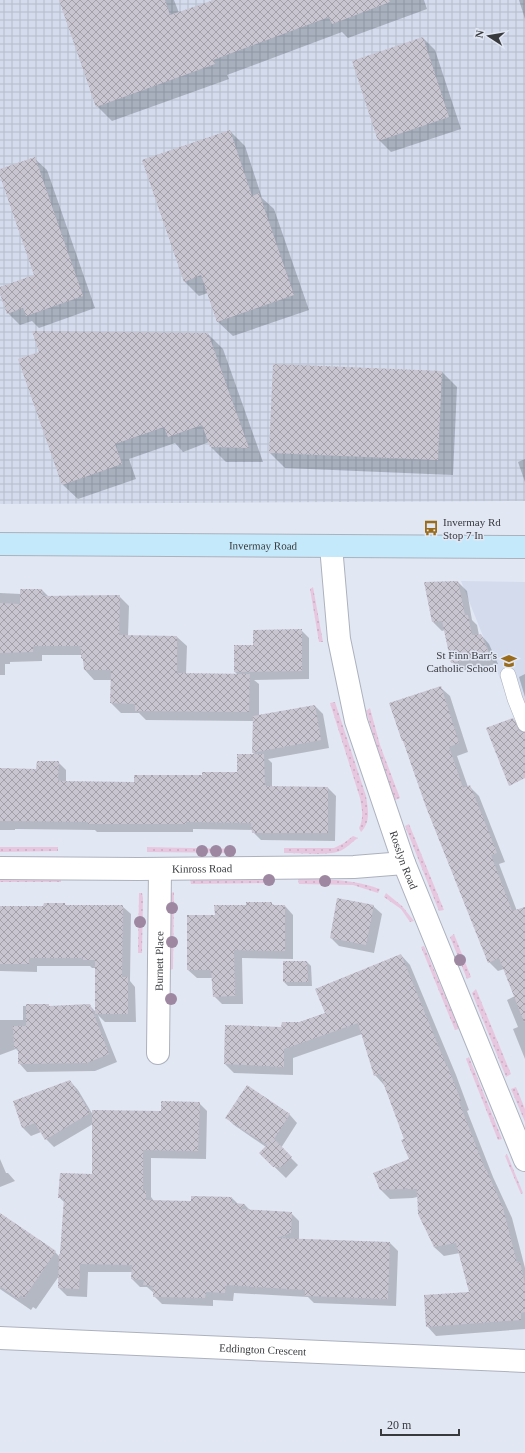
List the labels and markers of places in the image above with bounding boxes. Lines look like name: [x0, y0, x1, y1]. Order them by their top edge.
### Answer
place label: Invermay Rd Stop 7 In: [443, 516, 501, 541]
bus stop icon: Invermay Rd Stop 7 In: [422, 519, 440, 537]
place label: St Finn Barr's Catholic School: [426, 649, 497, 674]
school or university icon: St Finn Barr's Catholic School: [500, 652, 518, 670]

